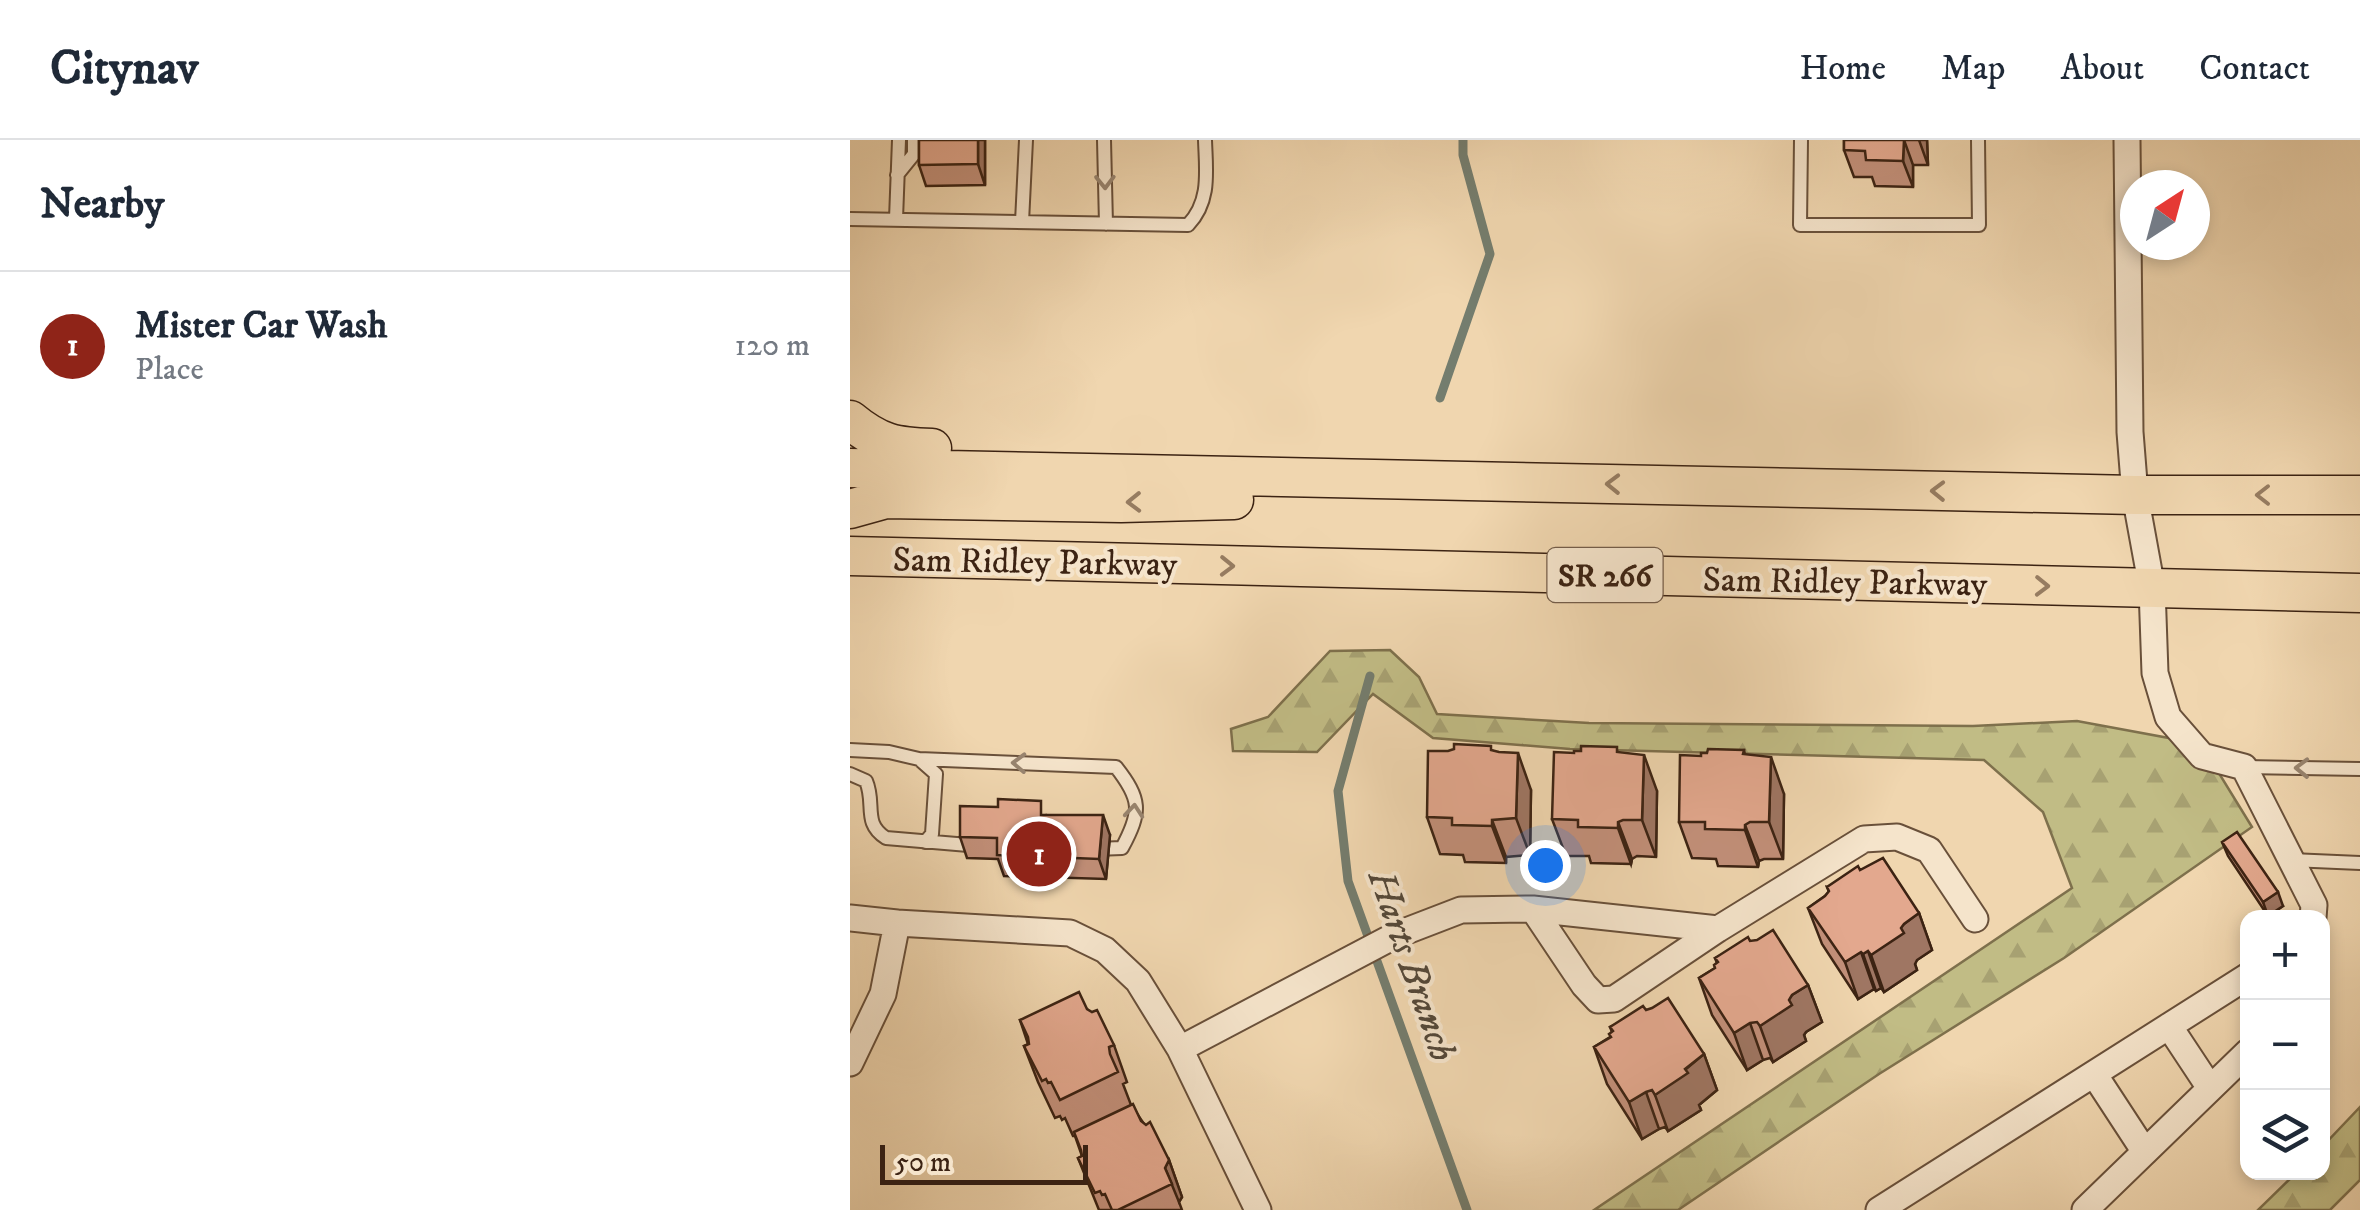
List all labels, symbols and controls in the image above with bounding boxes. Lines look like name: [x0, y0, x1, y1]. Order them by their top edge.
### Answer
text: Citynav: [50, 39, 199, 99]
text: Home: [1799, 47, 1886, 91]
text: Map: [1941, 47, 2005, 91]
text: About: [2060, 47, 2144, 91]
text: Contact: [2199, 47, 2310, 91]
north arrow: [2120, 170, 2210, 260]
one-way arrow: [1095, 174, 1116, 190]
text: Nearby: [40, 179, 164, 231]
text: Mister Car Wash: [135, 302, 387, 350]
text: 1: [67, 326, 78, 366]
text: 120 m: [734, 326, 810, 366]
text: Place: [135, 350, 204, 390]
one-way arrow: [1604, 473, 1620, 495]
one-way arrow: [1929, 481, 1945, 502]
one-way arrow: [2254, 484, 2270, 506]
one-way arrow: [1126, 492, 1142, 513]
street label: Sam Ridley Parkway: [892, 539, 1178, 587]
road number: SR 266: [1548, 548, 1662, 602]
one-way arrow: [1220, 555, 1236, 576]
street label: Sam Ridley Parkway: [1702, 559, 1988, 607]
one-way arrow: [2035, 576, 2051, 597]
one-way arrow: [1010, 753, 1026, 774]
one-way arrow: [2293, 757, 2308, 779]
one-way arrow: [1122, 803, 1144, 819]
pin: 1: [1006, 816, 1072, 892]
your location: [1520, 840, 1571, 891]
water label: Harts Branch: [1356, 863, 1466, 1068]
map controls: [2240, 910, 2330, 1180]
button: +: [2240, 910, 2330, 1000]
button: −: [2240, 1000, 2330, 1090]
button: layers: [2240, 1090, 2330, 1180]
scale bar: [880, 1140, 1088, 1184]
text: 50 m: [895, 1145, 951, 1180]

